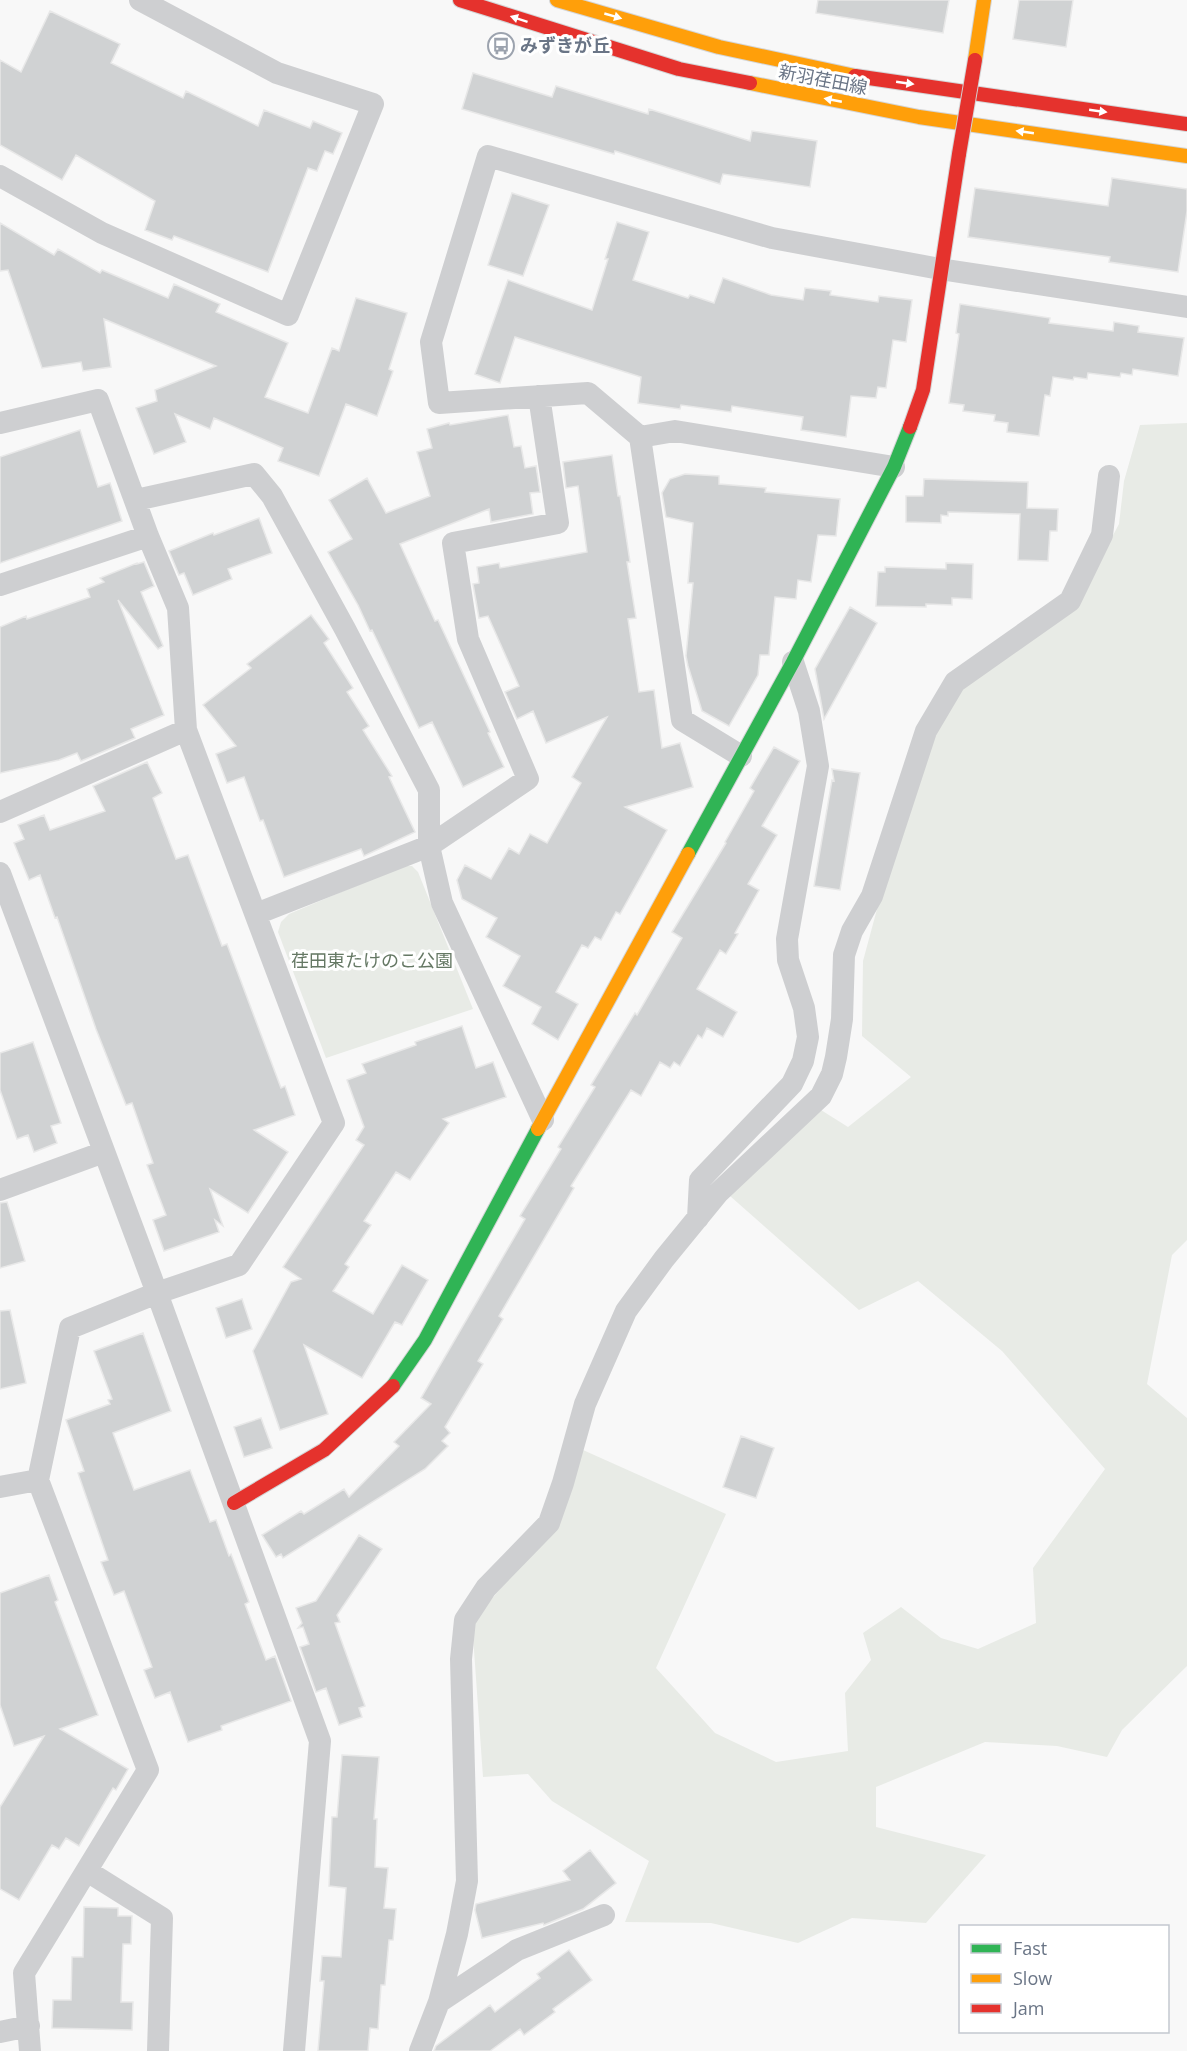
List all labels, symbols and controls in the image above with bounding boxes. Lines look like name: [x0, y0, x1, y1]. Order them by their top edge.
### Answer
one-way arrow: [604, 12, 622, 21]
one-way arrow: [510, 14, 528, 24]
bus stop icon: みずきが丘: [486, 31, 516, 61]
place label: みずきが丘: [520, 33, 610, 57]
street label: 新羽荏田線: [777, 59, 870, 99]
one-way arrow: [896, 78, 915, 87]
one-way arrow: [823, 95, 842, 104]
one-way arrow: [1089, 107, 1108, 116]
one-way arrow: [1016, 127, 1035, 136]
park label: 荏田東たけのこ公園: [291, 948, 453, 972]
legend: [959, 1925, 1169, 2033]
text: Fast: [1013, 1936, 1047, 1960]
text: Slow: [1013, 1966, 1052, 1990]
text: Jam: [1011, 1996, 1045, 2020]

